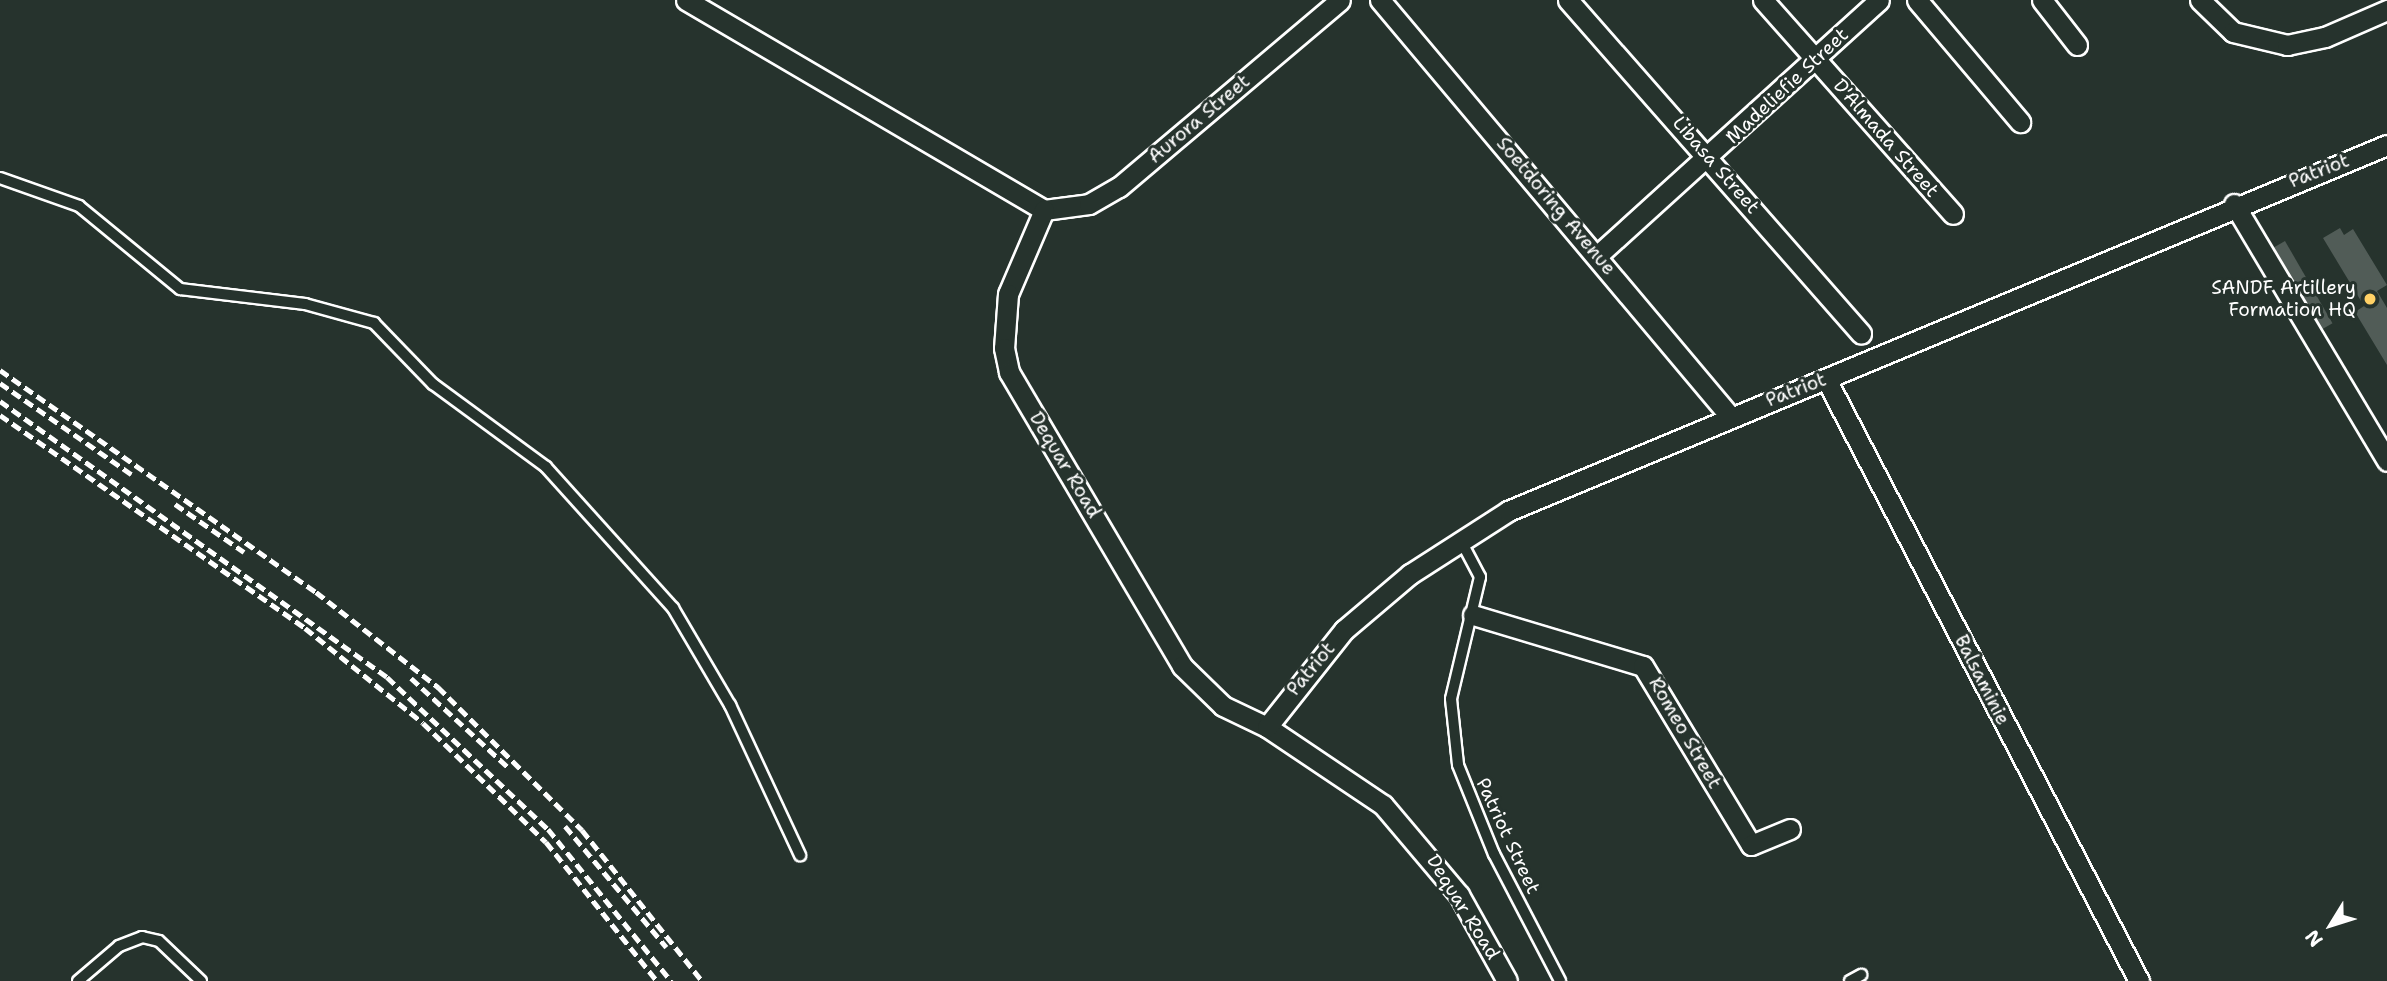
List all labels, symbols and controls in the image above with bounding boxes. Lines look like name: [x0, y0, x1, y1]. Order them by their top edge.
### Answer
street label: Madeliefie Street: [1721, 23, 1853, 149]
street label: Aurora Street: [1144, 70, 1254, 168]
street label: D'Almada Street: [1828, 74, 1944, 202]
street label: Libasa Street: [1668, 112, 1764, 218]
street label: Soetdoring Avenue: [1492, 132, 1620, 280]
street label: Patriot: [2286, 149, 2352, 193]
place label: SANDF Artillery Formation HQ: [2211, 277, 2356, 321]
marker: SANDF Artillery Formation HQ: [2362, 291, 2378, 307]
street label: Patriot: [1763, 368, 1829, 412]
street label: Dequar Road: [1024, 408, 1106, 522]
street label: Balsaminie: [1950, 631, 2014, 729]
street label: Patriot: [1282, 638, 1340, 700]
street label: Romeo Street: [1644, 673, 1726, 793]
street label: Patriot Street: [1471, 774, 1545, 898]
street label: Dequar Road: [1422, 850, 1504, 964]
north arrow: [2296, 890, 2366, 960]
text: N: [2300, 925, 2329, 952]

